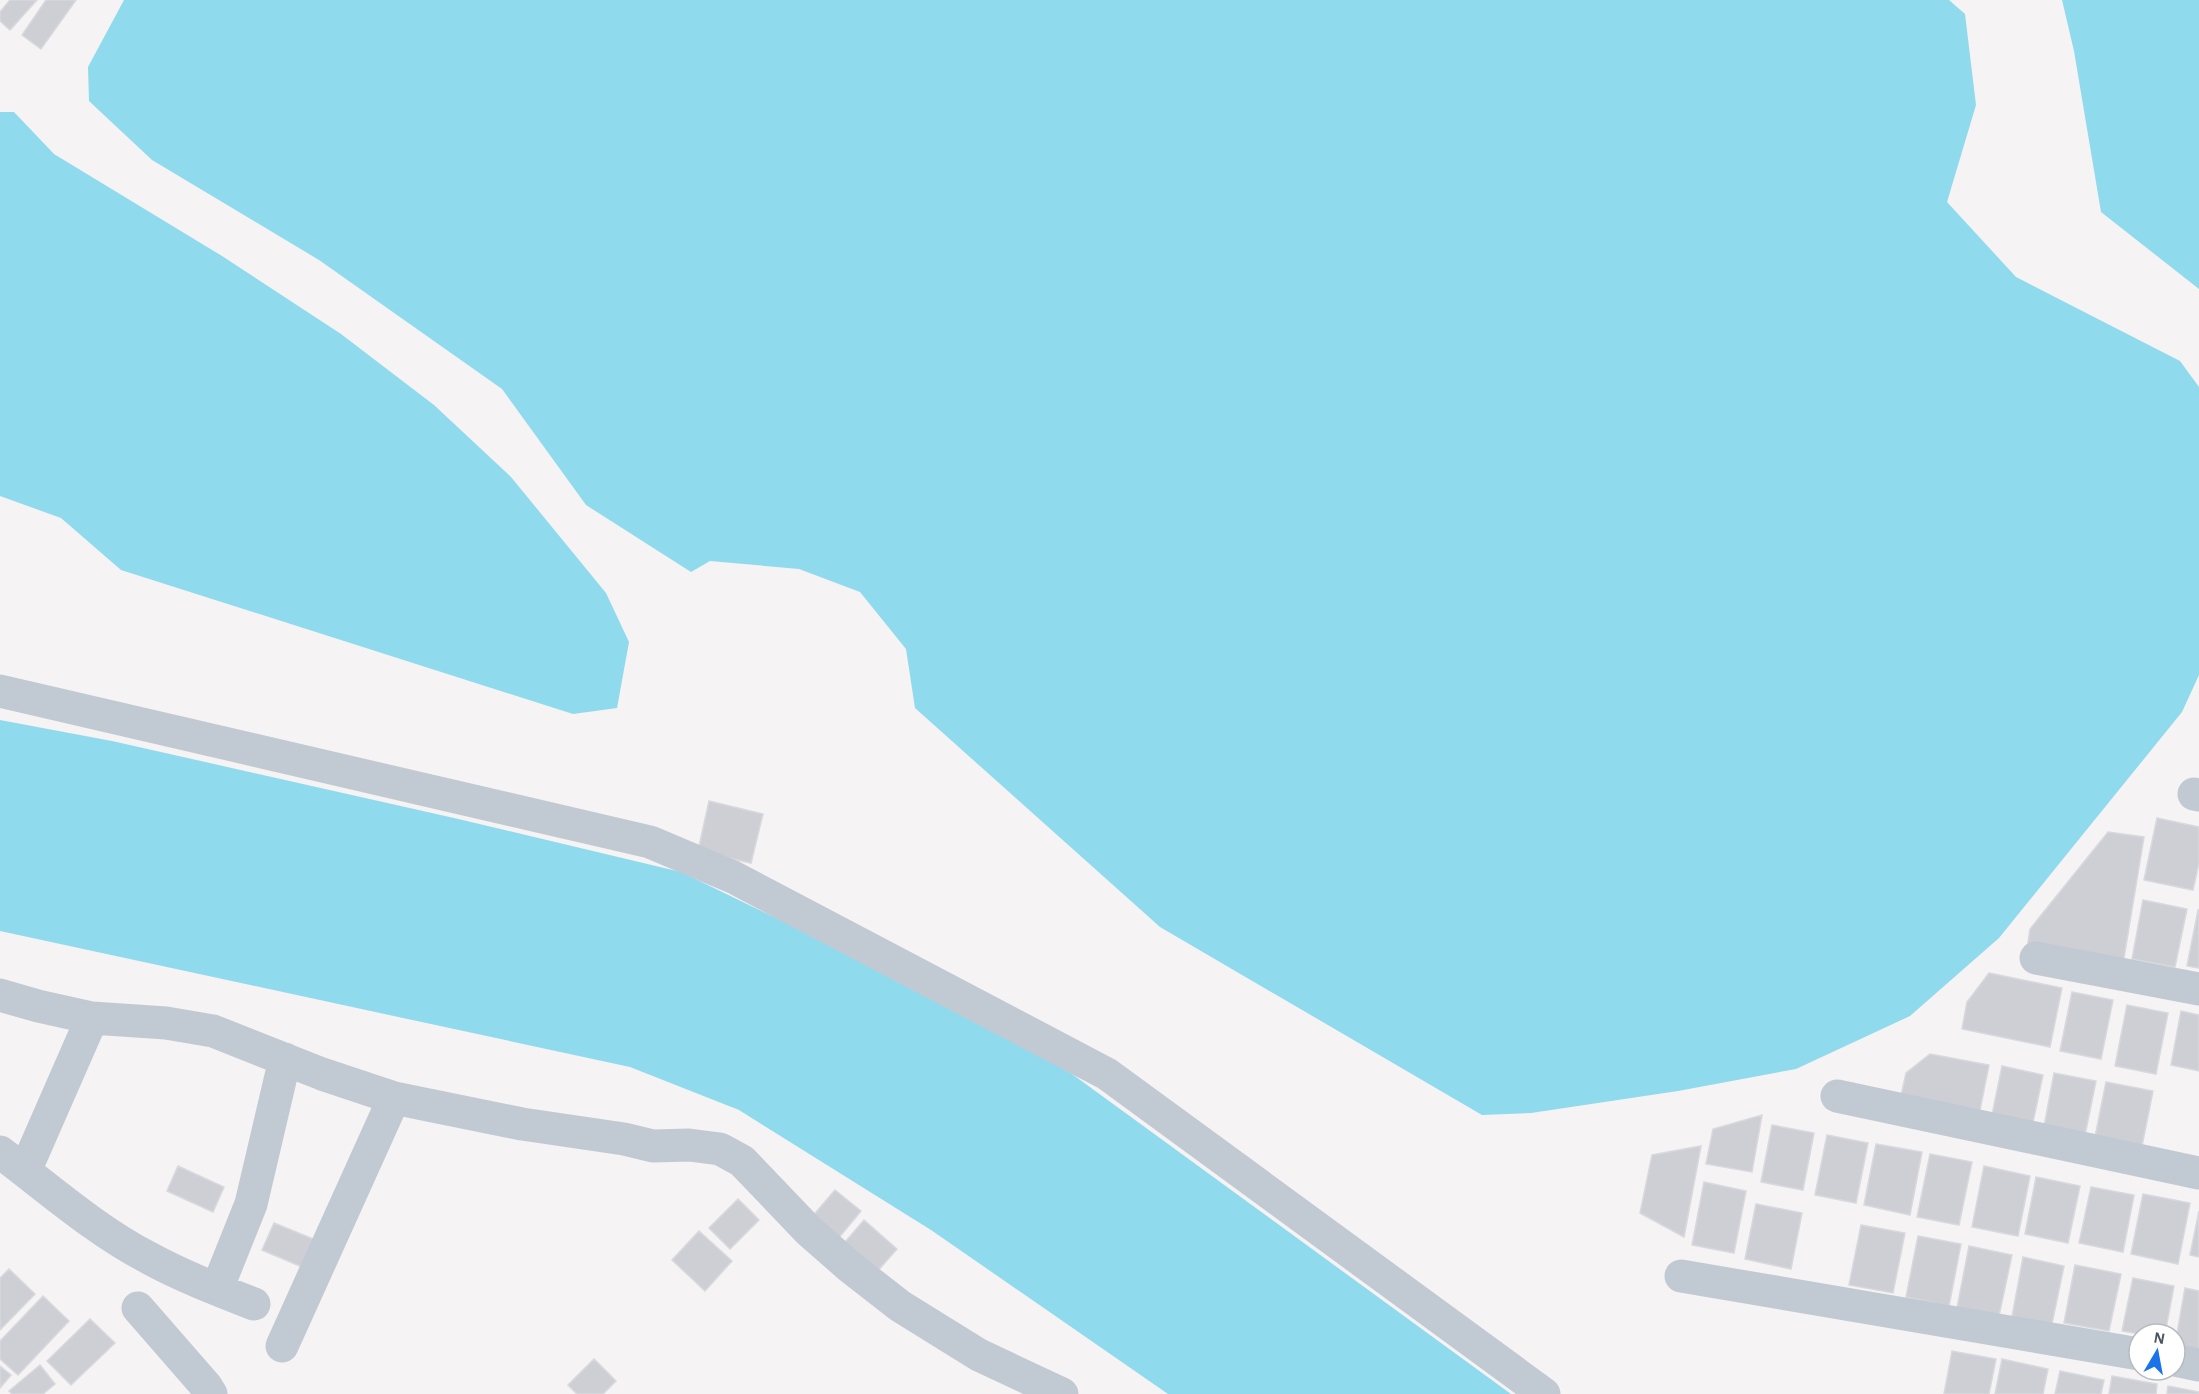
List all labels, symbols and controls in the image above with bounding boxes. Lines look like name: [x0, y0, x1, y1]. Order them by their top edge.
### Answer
north arrow: [2127, 1322, 2187, 1382]
text: N: [2153, 1329, 2166, 1347]

